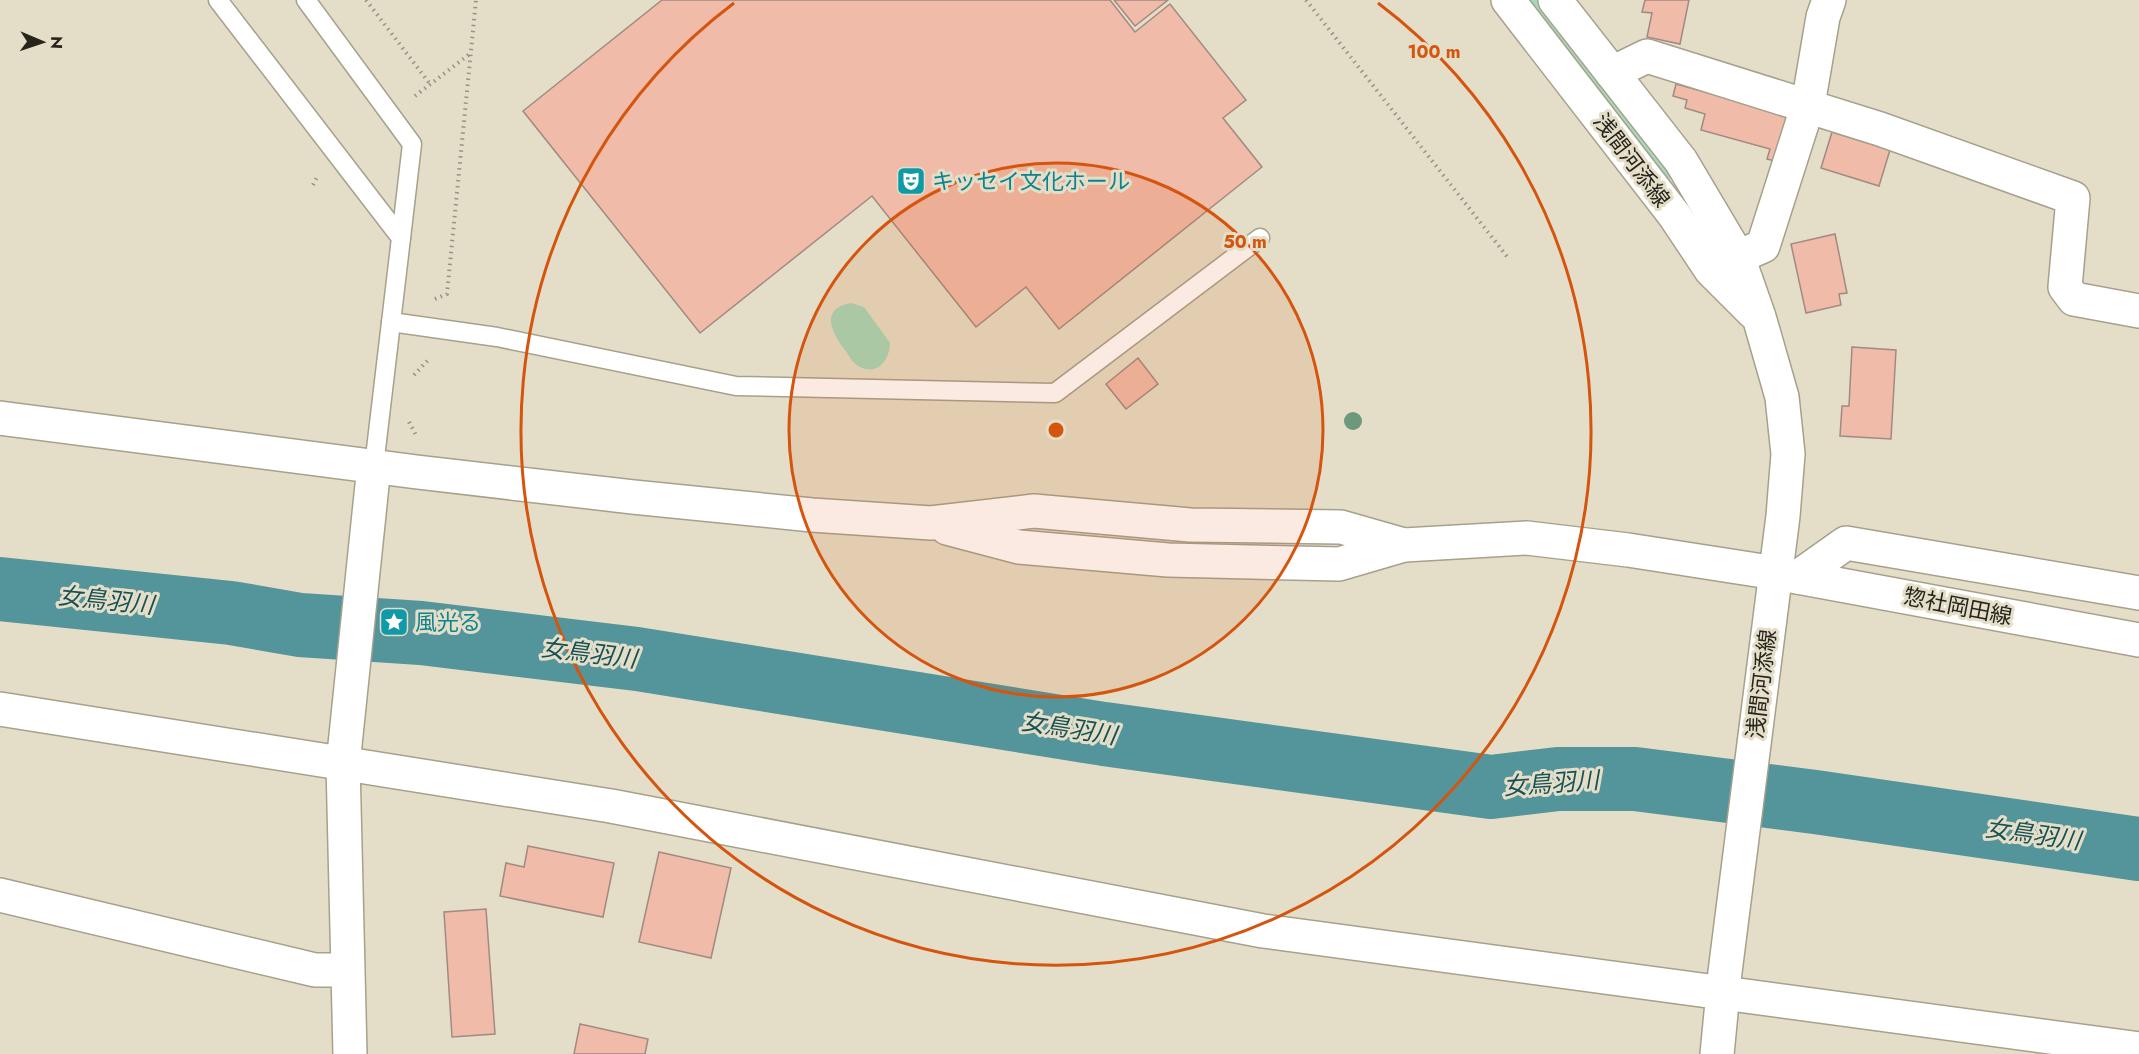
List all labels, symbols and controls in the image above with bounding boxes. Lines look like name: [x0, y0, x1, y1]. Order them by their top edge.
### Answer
north arrow: [12, 12, 72, 72]
text: N: [45, 36, 68, 49]
text: 100 m: [1407, 39, 1461, 65]
street label: 浅間河添線: [1586, 106, 1678, 214]
theatre icon: キッセイ文化ホール: [895, 165, 927, 197]
place label: キッセイ文化ホール: [932, 165, 1130, 197]
text: 50 m: [1223, 229, 1267, 255]
centre of rings: [1046, 420, 1066, 440]
water label: 女鳥羽川: [56, 578, 159, 623]
street label: 惣社岡田線: [1901, 580, 2015, 632]
place icon: 風光る: [378, 606, 410, 638]
place label: 風光る: [415, 606, 481, 638]
street label: 浅間河添線: [1738, 627, 1784, 741]
water label: 女鳥羽川: [539, 630, 642, 677]
water label: 女鳥羽川: [1019, 703, 1122, 753]
water label: 女鳥羽川: [1502, 762, 1603, 804]
water label: 女鳥羽川: [1983, 810, 2086, 858]

